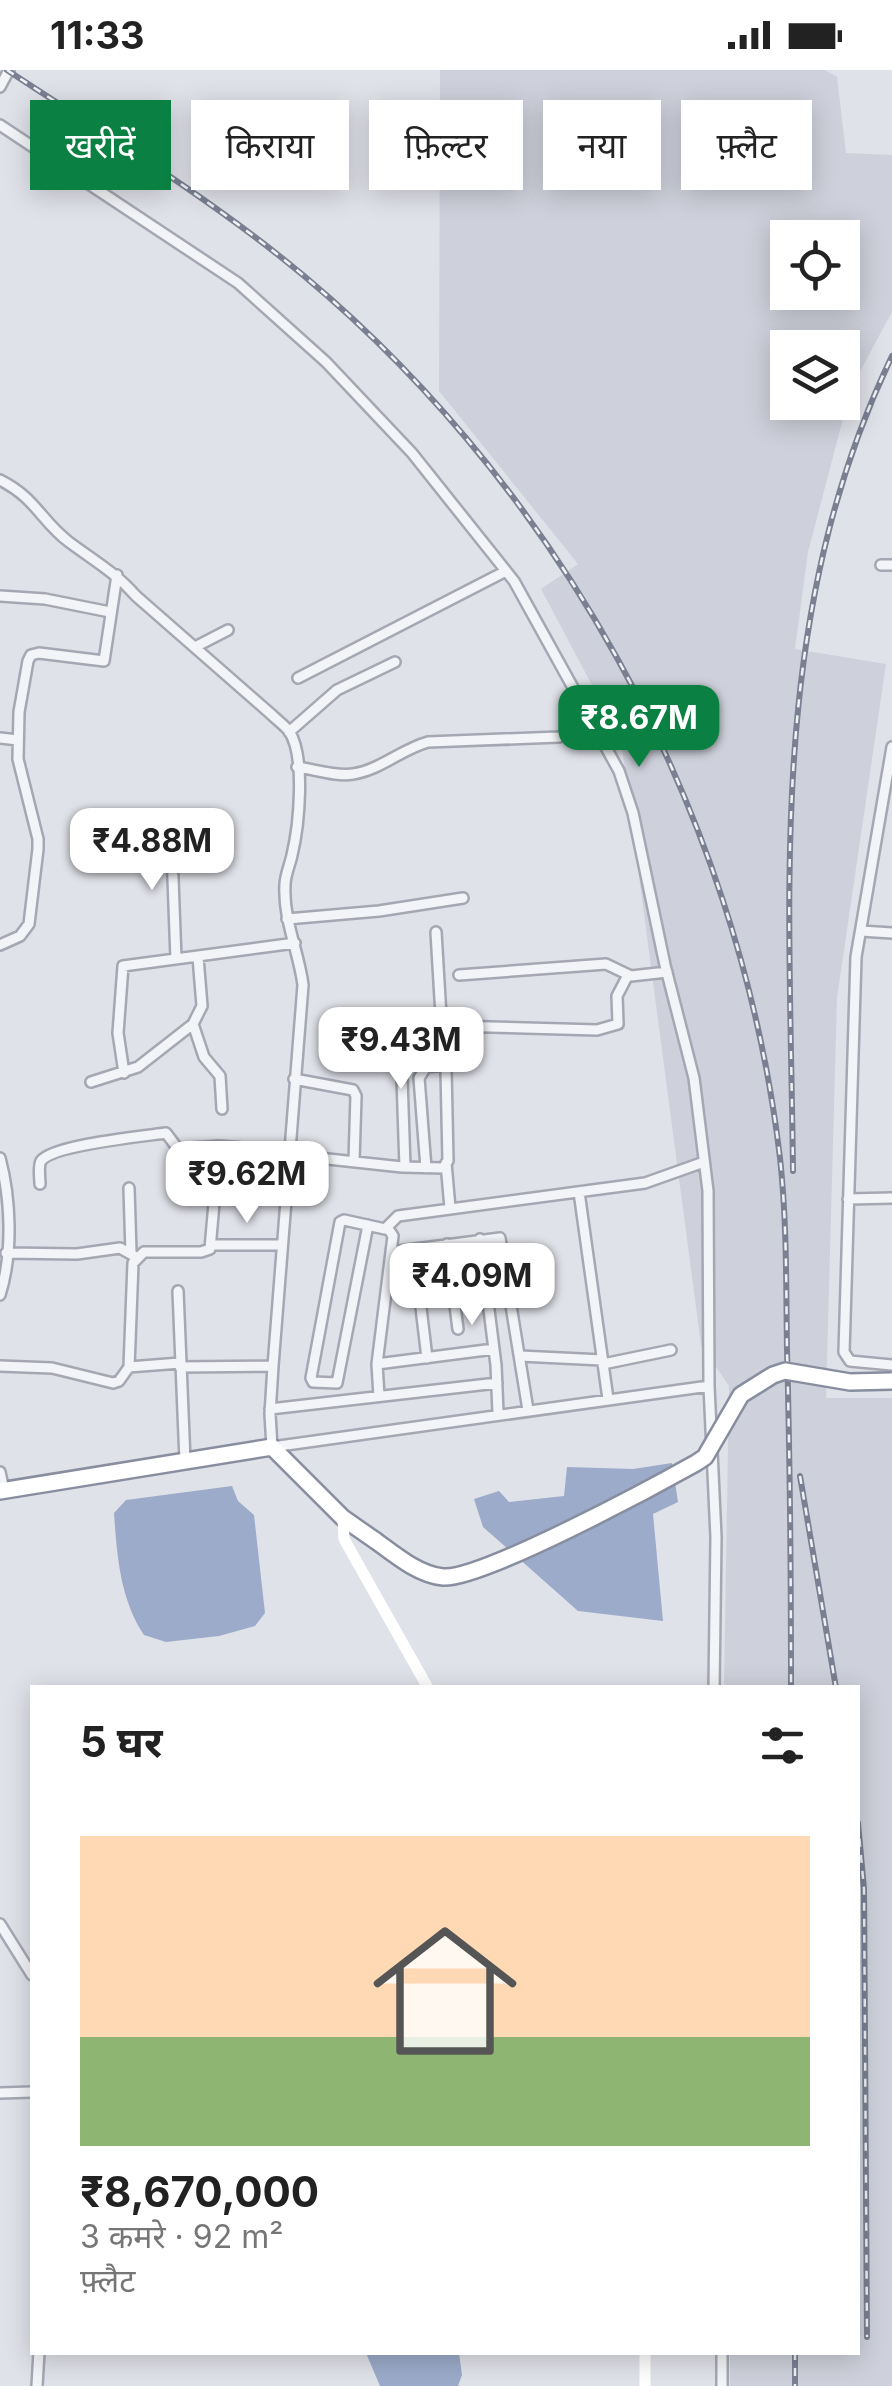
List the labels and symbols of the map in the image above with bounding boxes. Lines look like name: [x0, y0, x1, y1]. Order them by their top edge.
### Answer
pin: ₹8.67M: [558, 685, 720, 770]
pin: ₹4.88M: [71, 808, 233, 893]
pin: ₹9.43M: [320, 1007, 482, 1092]
pin: ₹9.62M: [166, 1141, 328, 1226]
pin: ₹4.09M: [391, 1243, 553, 1328]

